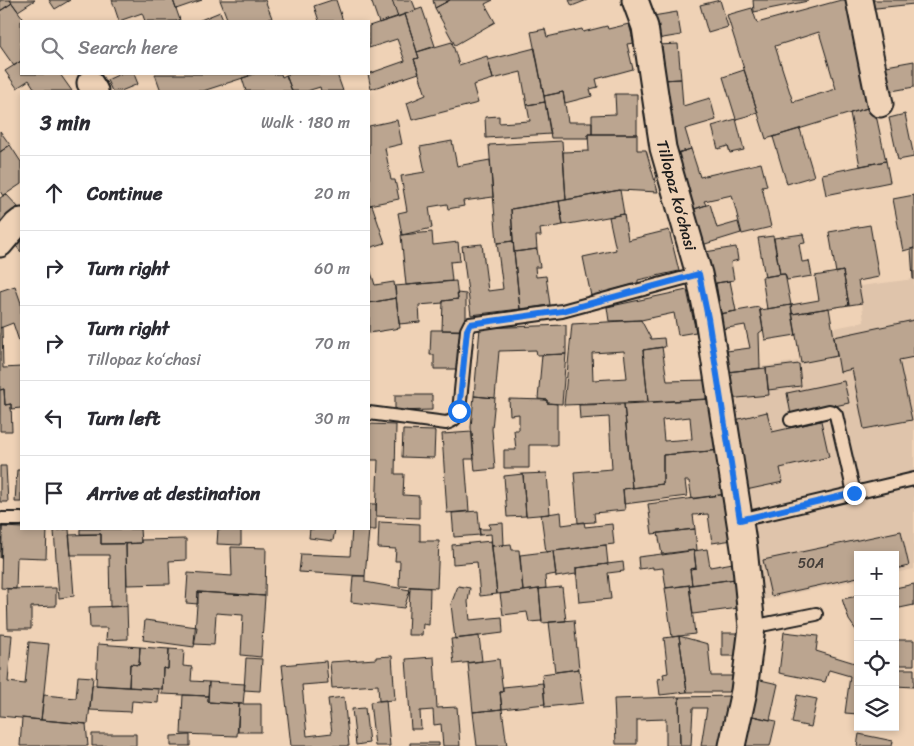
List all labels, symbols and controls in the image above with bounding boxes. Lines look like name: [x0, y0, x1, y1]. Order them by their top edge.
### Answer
search box: [20, 20, 370, 75]
text: Search here: [78, 31, 178, 64]
icon: search: [38, 34, 66, 62]
text: 3 min: [40, 104, 90, 142]
text: Walk · 180 m: [261, 108, 350, 137]
street label: Tillopaz koʻchasi: [648, 137, 705, 254]
text: Continue: [87, 177, 163, 210]
icon: ahead: [40, 179, 68, 207]
text: 20 m: [314, 179, 350, 208]
text: Turn right: [87, 252, 169, 285]
icon: right: [40, 254, 68, 282]
text: 60 m: [314, 254, 350, 283]
text: Turn right: [87, 312, 169, 345]
icon: right: [40, 329, 68, 357]
text: 70 m: [314, 329, 350, 358]
text: Tillopaz koʻchasi: [87, 345, 201, 374]
route start: [448, 400, 471, 423]
text: Turn left: [87, 402, 160, 435]
icon: left: [40, 404, 68, 432]
text: 30 m: [315, 404, 350, 433]
text: Arrive at destination: [87, 477, 260, 510]
icon: arrive: [40, 479, 68, 507]
route end: [843, 482, 866, 505]
house number: 50A: [798, 551, 824, 576]
map controls: [854, 551, 899, 731]
button: +: [854, 551, 899, 596]
button: −: [854, 596, 899, 641]
button: locate: [854, 641, 899, 686]
button: layers: [854, 686, 899, 731]

